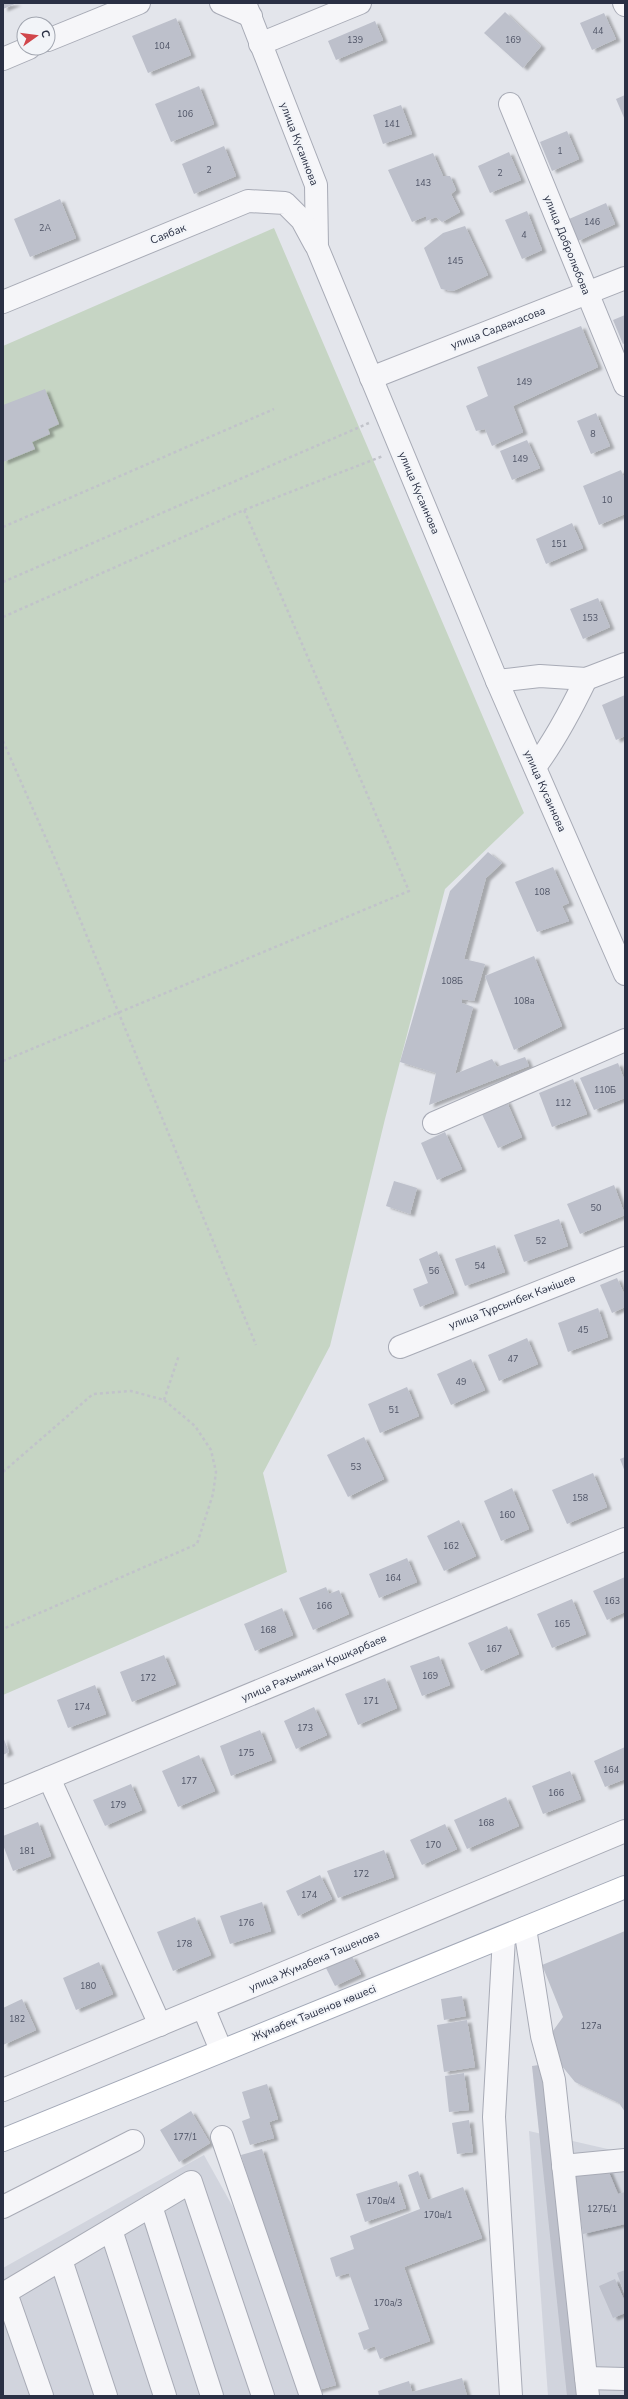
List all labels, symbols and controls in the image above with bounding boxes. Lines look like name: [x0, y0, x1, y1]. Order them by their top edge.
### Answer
north arrow: [16, 16, 56, 56]
house number: 44: [593, 25, 604, 37]
text: С: [37, 28, 54, 40]
house number: 139: [347, 34, 363, 46]
house number: 169: [505, 34, 521, 46]
house number: 104: [154, 40, 171, 52]
street label: улица Кусаинова: [276, 100, 322, 188]
house number: 106: [177, 108, 193, 120]
house number: 141: [384, 118, 400, 130]
house number: 1: [557, 145, 563, 157]
house number: 2: [206, 164, 212, 176]
house number: 2: [497, 167, 503, 179]
house number: 143: [415, 177, 431, 189]
street label: улица Добролюбова: [540, 193, 594, 297]
house number: 146: [584, 216, 600, 228]
street label: Саябак: [148, 220, 188, 248]
house number: 2А: [39, 222, 51, 234]
house number: 4: [521, 229, 527, 241]
house number: 145: [447, 255, 463, 267]
street label: улица Садвакасова: [449, 303, 548, 353]
house number: 149: [516, 376, 532, 388]
house number: 8: [590, 428, 596, 440]
street label: улица Кусаинова: [395, 449, 443, 537]
house number: 149: [512, 453, 528, 465]
house number: 10: [602, 494, 612, 506]
house number: 151: [551, 538, 567, 550]
house number: 153: [582, 612, 598, 624]
street label: улица Кусаинова: [520, 748, 570, 834]
house number: 108: [534, 886, 550, 898]
house number: 108Б: [441, 975, 463, 987]
house number: 108а: [513, 995, 535, 1007]
house number: 110Б: [594, 1084, 616, 1096]
house number: 112: [555, 1097, 571, 1109]
house number: 50: [591, 1202, 601, 1214]
house number: 52: [536, 1235, 546, 1247]
house number: 54: [475, 1260, 486, 1272]
house number: 56: [429, 1265, 439, 1277]
street label: улица Тұрсынбек Кәкішев: [447, 1271, 577, 1333]
house number: 45: [578, 1324, 588, 1336]
house number: 47: [508, 1353, 518, 1365]
house number: 49: [456, 1376, 466, 1388]
house number: 51: [389, 1404, 399, 1416]
house number: 53: [351, 1461, 361, 1473]
house number: 158: [572, 1492, 588, 1504]
house number: 160: [499, 1509, 515, 1521]
house number: 162: [443, 1540, 459, 1552]
house number: 164: [385, 1572, 402, 1584]
house number: 163: [604, 1595, 620, 1607]
house number: 166: [316, 1600, 332, 1612]
house number: 165: [554, 1618, 570, 1630]
house number: 168: [260, 1624, 276, 1636]
street label: улица Рахымжан Қошқарбаев: [239, 1631, 389, 1705]
house number: 167: [486, 1643, 502, 1655]
house number: 169: [422, 1670, 438, 1682]
house number: 172: [140, 1672, 156, 1684]
house number: 171: [363, 1695, 379, 1707]
house number: 174: [74, 1701, 91, 1713]
house number: 173: [297, 1722, 313, 1734]
house number: 175: [238, 1747, 254, 1759]
house number: 164: [603, 1764, 620, 1776]
house number: 177: [181, 1775, 197, 1787]
house number: 166: [548, 1787, 564, 1799]
house number: 179: [110, 1799, 126, 1811]
house number: 168: [478, 1817, 494, 1829]
house number: 170: [425, 1839, 441, 1851]
house number: 181: [19, 1845, 35, 1857]
house number: 172: [353, 1868, 369, 1880]
house number: 174: [301, 1889, 318, 1901]
house number: 176: [238, 1917, 254, 1929]
street label: улица Жумабека Ташенова: [246, 1927, 382, 1995]
house number: 178: [176, 1938, 192, 1950]
house number: 180: [80, 1980, 96, 1992]
street label: Жұмабек Тәшенов көшесі: [250, 1981, 378, 2045]
house number: 182: [9, 2013, 25, 2025]
house number: 127а: [580, 2020, 602, 2032]
house number: 177/1: [173, 2131, 197, 2143]
house number: 170в/4: [366, 2195, 396, 2207]
house number: 127Б/1: [587, 2203, 617, 2215]
house number: 170в/1: [423, 2209, 453, 2221]
house number: 170а/3: [374, 2297, 403, 2309]

